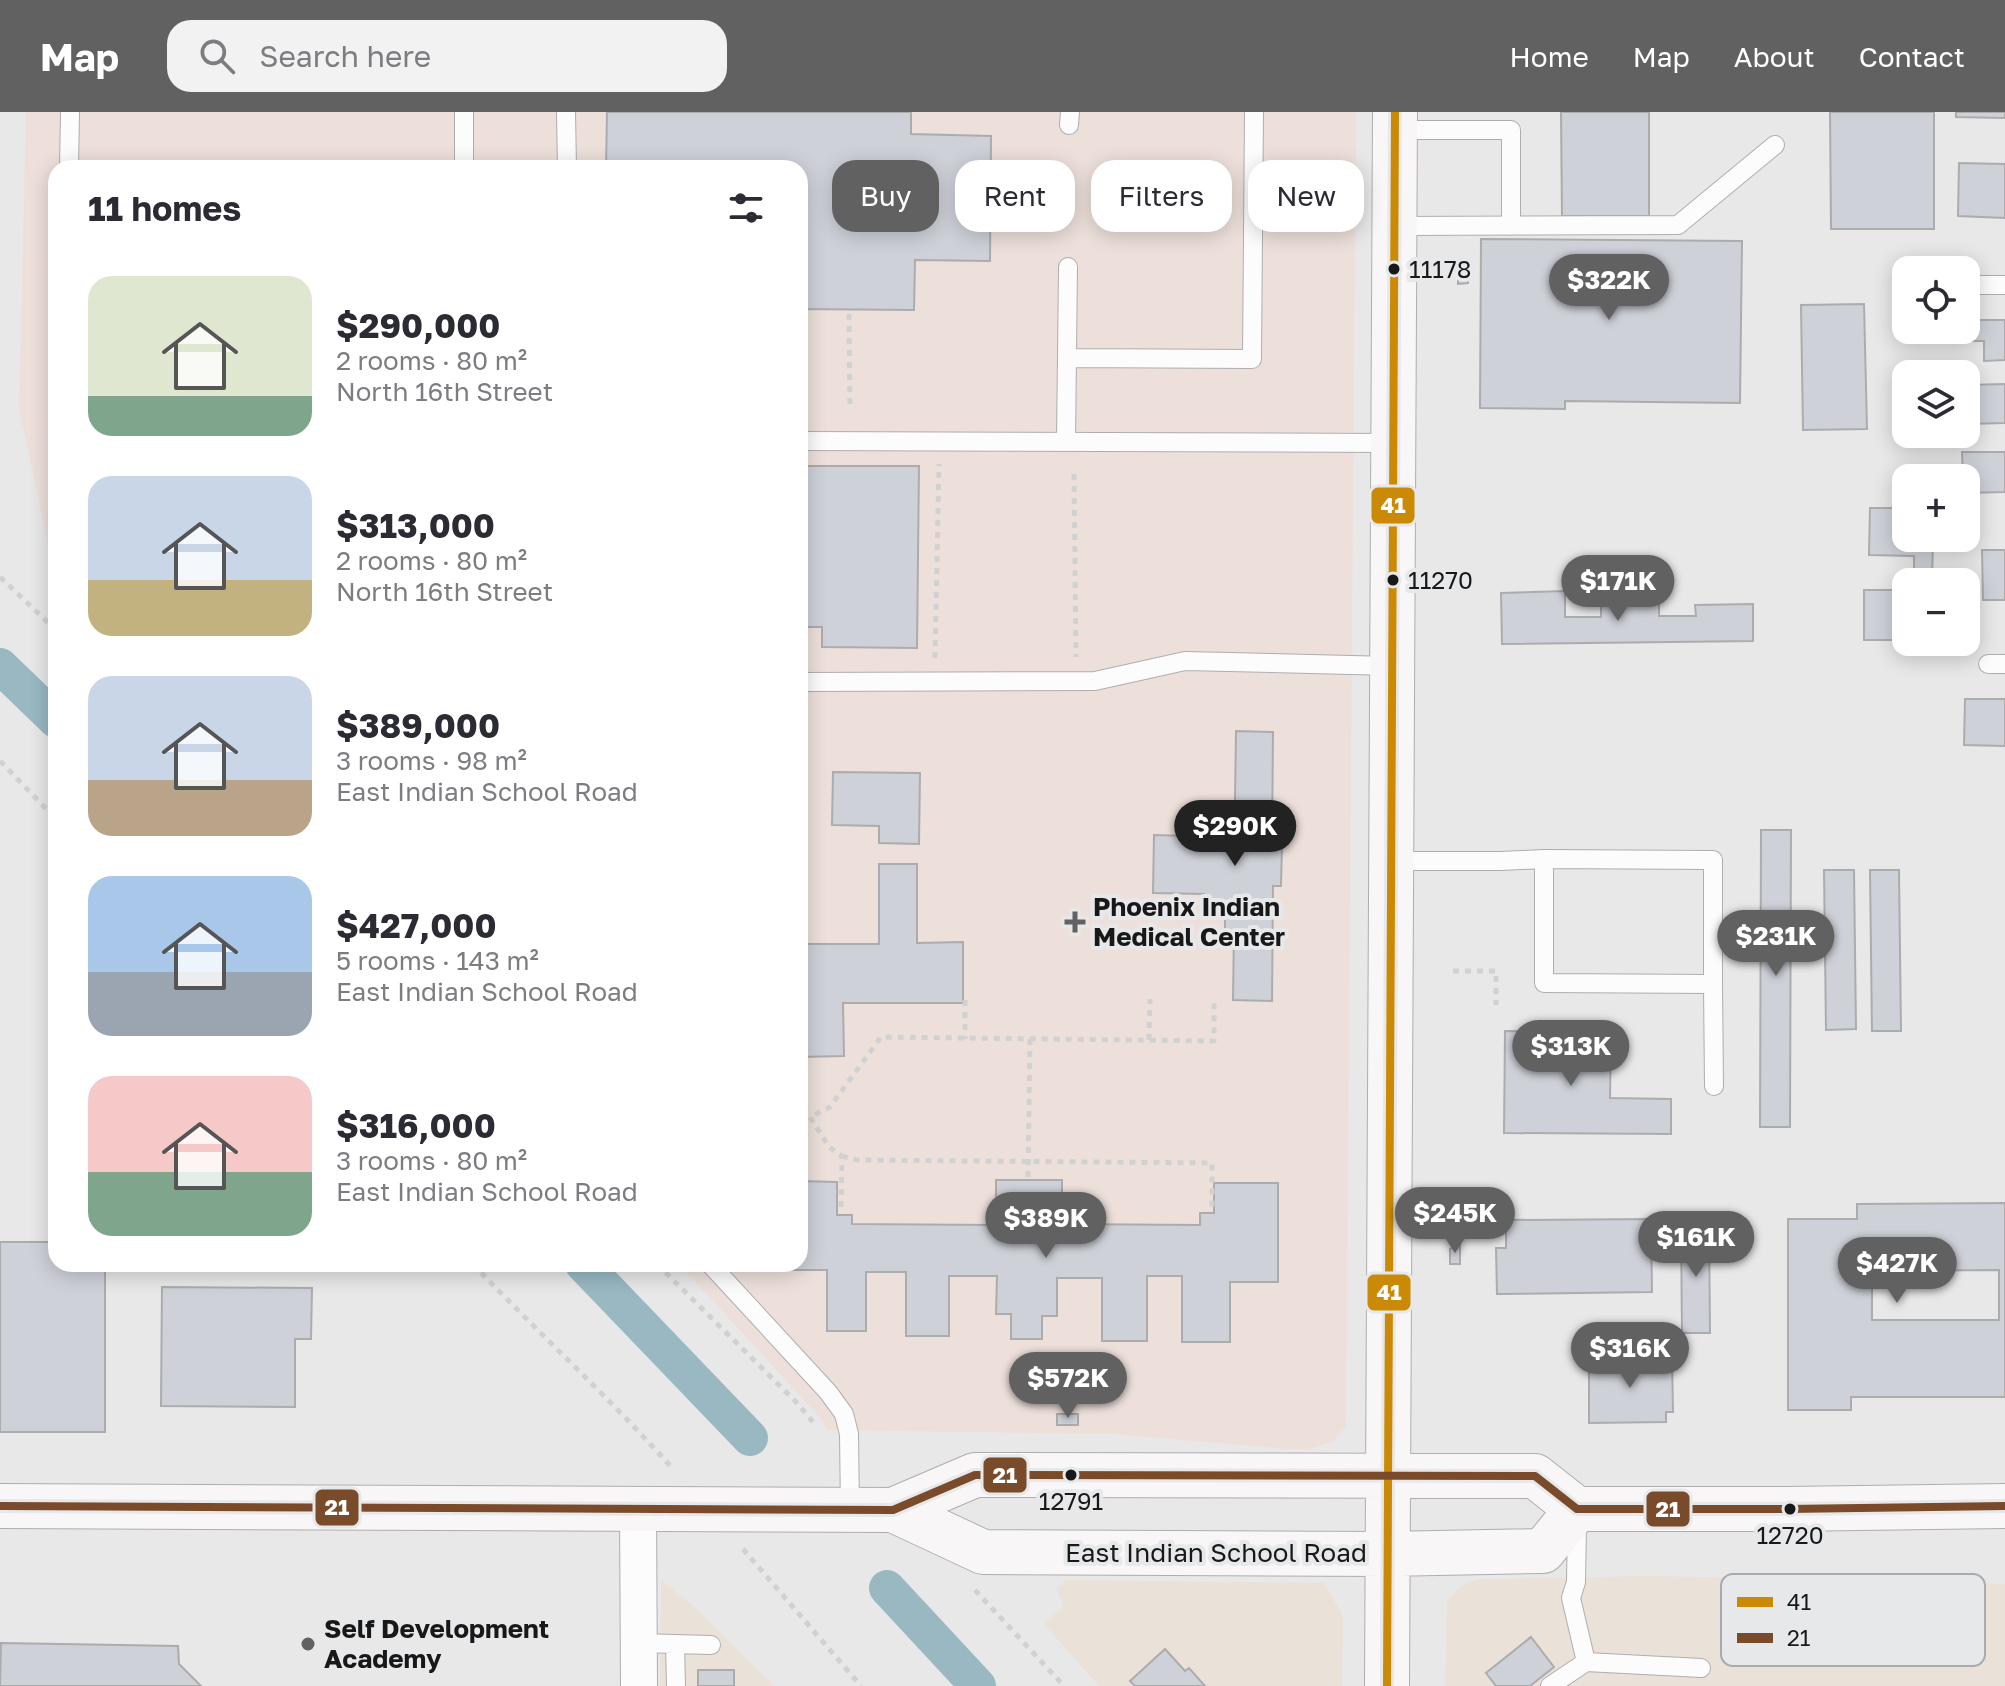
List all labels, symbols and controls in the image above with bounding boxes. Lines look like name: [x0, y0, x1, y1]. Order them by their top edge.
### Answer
search box: [167, 20, 727, 92]
text: Map: [40, 34, 119, 79]
icon: search: [195, 34, 239, 78]
text: Search here: [259, 38, 431, 74]
text: Home: [1510, 40, 1589, 73]
text: Map: [1633, 40, 1690, 73]
text: About: [1734, 40, 1815, 73]
text: Contact: [1859, 40, 1965, 73]
chip: Buy: [832, 160, 939, 232]
chip: Rent: [955, 160, 1075, 232]
chip: Filters: [1091, 160, 1232, 232]
chip: New: [1248, 160, 1364, 232]
icon: filters: [724, 186, 768, 230]
text: 11 homes: [88, 188, 241, 228]
place label: 11178: [1409, 254, 1471, 283]
pin: $322K: [1553, 254, 1665, 322]
map controls: [1892, 256, 1980, 656]
button: locate: [1892, 256, 1980, 344]
marker: 11178: [1386, 261, 1402, 277]
text: $322K: [1567, 264, 1651, 295]
text: $290,000: [336, 305, 500, 345]
icon: home: [152, 308, 248, 404]
text: 2 rooms · 80 m²: [336, 345, 527, 376]
button: layers: [1892, 360, 1980, 448]
text: North 16th Street: [336, 376, 553, 407]
button: +: [1892, 464, 1980, 552]
line badge: 41: [1370, 486, 1416, 525]
text: 41: [1380, 491, 1406, 518]
text: $313,000: [336, 505, 495, 545]
icon: home: [152, 508, 248, 604]
text: 2 rooms · 80 m²: [336, 545, 527, 576]
pin: $171K: [1562, 555, 1674, 623]
place label: 11270: [1408, 565, 1473, 594]
text: $171K: [1579, 565, 1657, 596]
button: −: [1892, 568, 1980, 656]
marker: 11270: [1385, 572, 1401, 588]
text: North 16th Street: [336, 576, 553, 607]
text: $389,000: [336, 705, 500, 745]
icon: home: [152, 708, 248, 804]
text: 3 rooms · 98 m²: [336, 745, 527, 776]
text: East Indian School Road: [336, 776, 638, 807]
pin: $290K: [1179, 800, 1291, 868]
text: $290K: [1192, 810, 1278, 841]
place label: Phoenix Indian Medical Center: [1093, 891, 1285, 952]
text: $427,000: [336, 905, 496, 945]
icon: home: [152, 908, 248, 1004]
pin: $231K: [1720, 910, 1832, 978]
marker: Phoenix Indian Medical Center: [1064, 911, 1086, 933]
text: $231K: [1735, 920, 1817, 951]
text: 5 rooms · 143 m²: [336, 945, 539, 976]
text: East Indian School Road: [336, 976, 638, 1007]
pin: $313K: [1515, 1020, 1627, 1088]
text: $313K: [1530, 1030, 1612, 1061]
text: $316,000: [336, 1105, 496, 1145]
icon: home: [152, 1108, 248, 1204]
text: 3 rooms · 80 m²: [336, 1145, 527, 1176]
text: East Indian School Road: [336, 1176, 638, 1207]
pin: $245K: [1399, 1187, 1511, 1255]
pin: $389K: [990, 1192, 1102, 1260]
text: $245K: [1413, 1197, 1497, 1228]
text: $389K: [1003, 1202, 1089, 1233]
pin: $161K: [1640, 1211, 1752, 1279]
text: $161K: [1656, 1221, 1736, 1252]
pin: $427K: [1841, 1237, 1953, 1305]
text: $427K: [1856, 1247, 1938, 1278]
line badge: 41: [1366, 1273, 1412, 1312]
text: 41: [1376, 1278, 1402, 1305]
pin: $316K: [1574, 1322, 1686, 1390]
text: $316K: [1589, 1332, 1671, 1363]
pin: $572K: [1012, 1352, 1124, 1420]
text: $572K: [1027, 1362, 1109, 1393]
line badge: 21: [982, 1456, 1028, 1494]
text: 21: [993, 1461, 1017, 1488]
marker: 12791: [1063, 1467, 1079, 1483]
place label: 12791: [1039, 1486, 1103, 1515]
line badge: 21: [314, 1488, 360, 1527]
line badge: 21: [1645, 1490, 1691, 1528]
text: 21: [325, 1493, 349, 1520]
text: 21: [1656, 1495, 1680, 1522]
marker: 12720: [1782, 1501, 1798, 1517]
place label: 12720: [1756, 1520, 1824, 1549]
street label: East Indian School Road: [1065, 1537, 1367, 1568]
legend: [1721, 1574, 1985, 1666]
text: 41: [1787, 1588, 1811, 1615]
place label: Self Development Academy: [324, 1613, 549, 1674]
text: 21: [1787, 1624, 1811, 1651]
marker: Self Development Academy: [299, 1635, 317, 1653]

